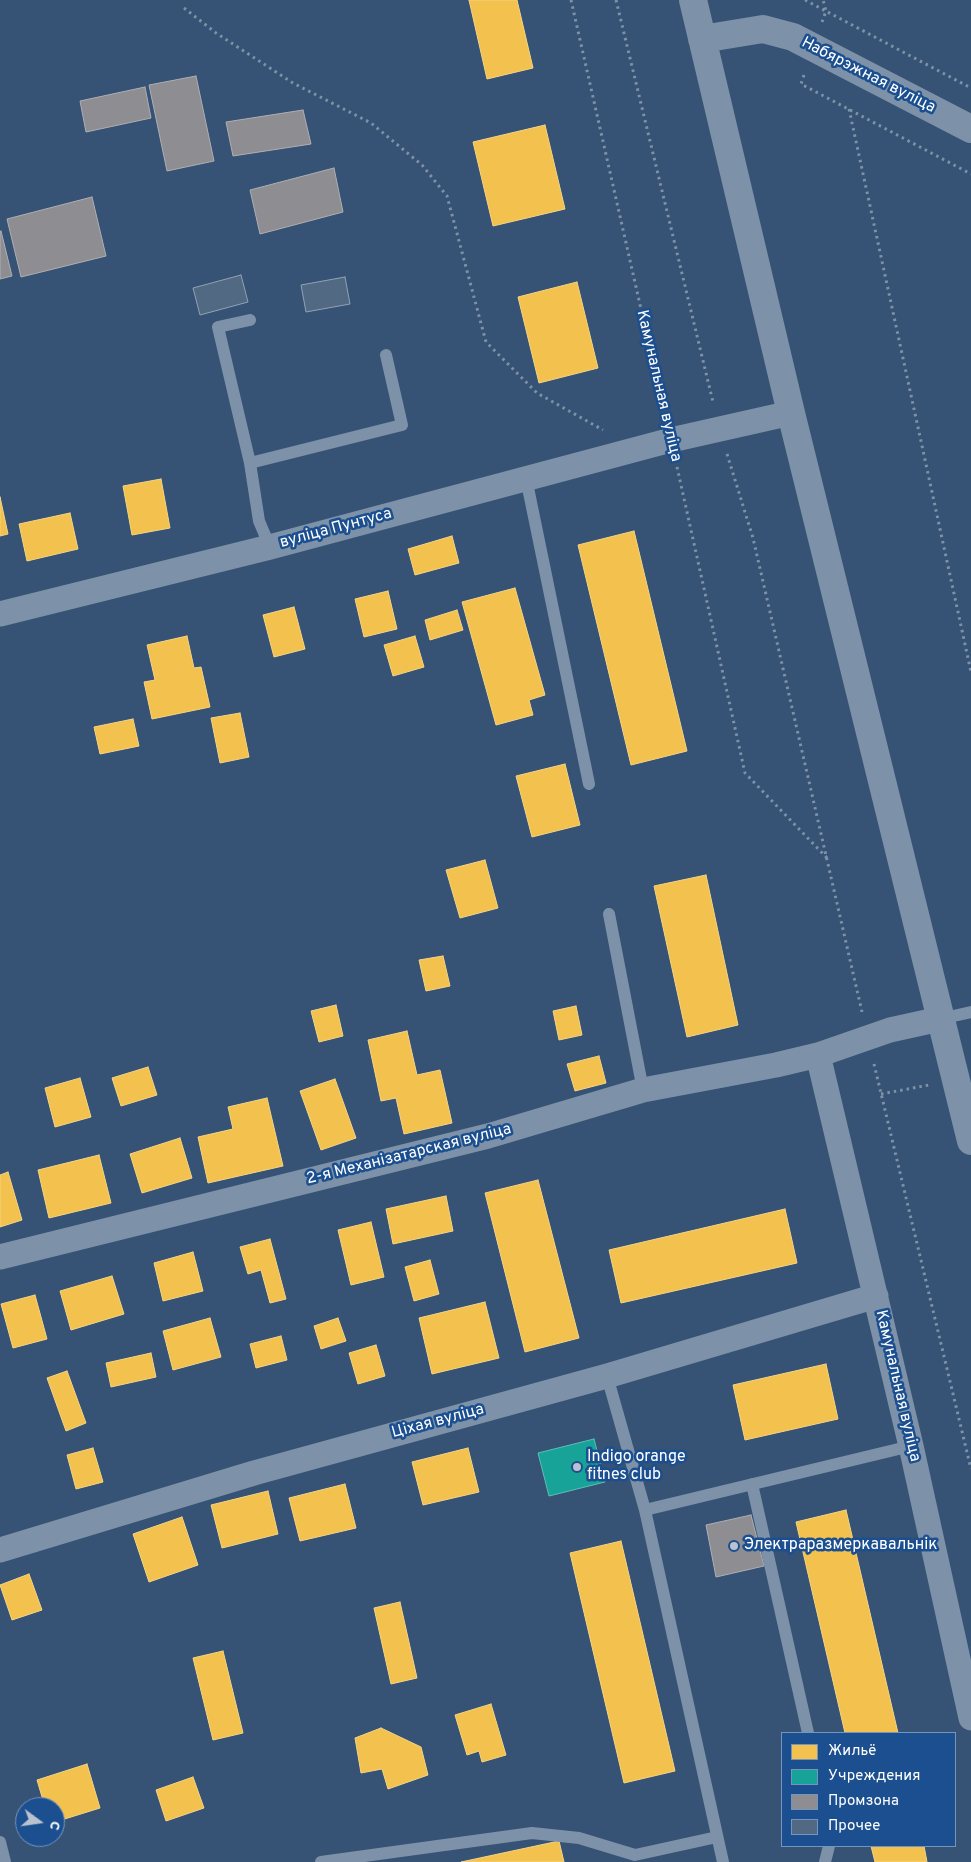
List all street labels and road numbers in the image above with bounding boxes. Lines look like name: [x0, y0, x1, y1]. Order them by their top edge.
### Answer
street label: Набярэжная вуліца: [798, 34, 938, 118]
street label: Камунальная вуліца: [631, 308, 685, 464]
street label: вуліца Пунтуса: [278, 505, 394, 553]
street label: 2-я Механізатарская вуліца: [305, 1120, 513, 1190]
street label: Камунальная вуліца: [870, 1308, 924, 1464]
street label: Ціхая вуліца: [390, 1400, 486, 1444]

